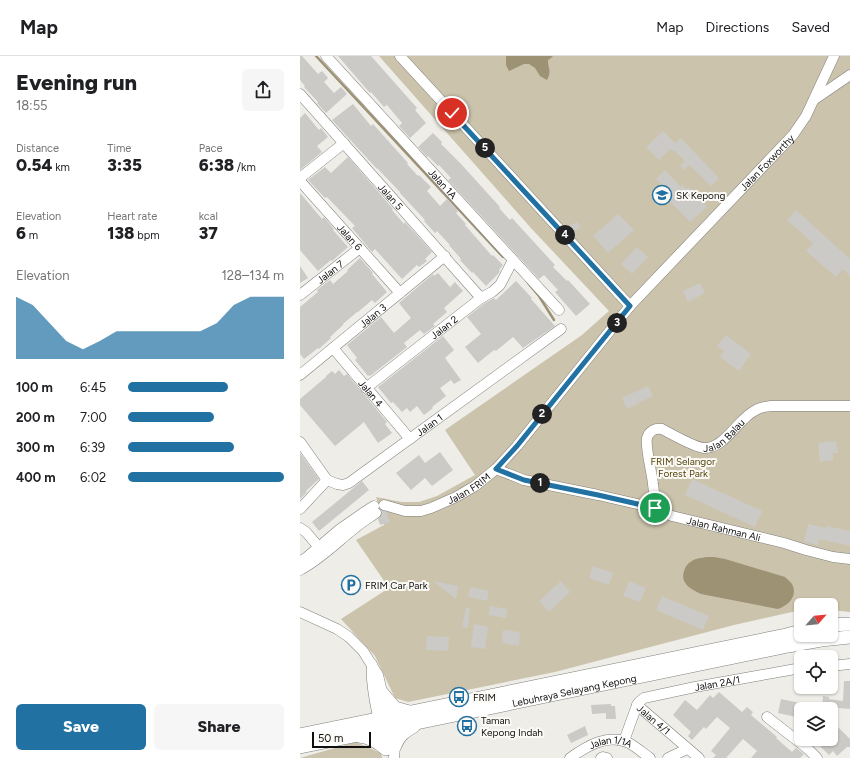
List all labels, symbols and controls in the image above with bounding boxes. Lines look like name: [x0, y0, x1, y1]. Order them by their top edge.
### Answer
text: Map: [20, 16, 58, 39]
text: Map: [656, 19, 684, 36]
text: Directions: [706, 19, 769, 36]
text: Saved: [791, 19, 830, 36]
text: Evening run: [16, 69, 137, 96]
button: share: [242, 69, 284, 111]
pin: [435, 96, 469, 130]
text: 18:55: [16, 98, 48, 113]
icon: check: [441, 102, 463, 124]
street label: Jalan Foxworthy: [737, 131, 797, 193]
pin: 5: [475, 138, 495, 158]
text: 5: [482, 141, 488, 154]
text: Distance: [16, 142, 59, 155]
text: Time: [107, 142, 131, 155]
text: Pace: [199, 142, 222, 155]
text: 0.54: [16, 155, 52, 175]
text: 3:35: [107, 155, 142, 175]
text: 6:38: [199, 155, 234, 175]
text: km: [52, 161, 70, 174]
text: /km: [234, 161, 256, 174]
street label: Jalan 1A: [426, 166, 460, 202]
street label: Jalan 5: [376, 180, 406, 213]
school or university icon: SK Kepong: [651, 184, 673, 206]
place label: SK Kepong: [676, 189, 725, 202]
text: Elevation: [16, 210, 61, 223]
text: Heart rate: [107, 210, 157, 223]
text: kcal: [199, 210, 218, 223]
street label: Jalan 6: [335, 221, 365, 253]
text: 6: [16, 223, 26, 243]
text: 138: [107, 223, 135, 243]
text: 37: [199, 223, 218, 243]
pin: 4: [555, 225, 575, 245]
text: 4: [562, 228, 568, 241]
text: m: [26, 229, 38, 242]
text: bpm: [135, 229, 160, 242]
street label: Jalan 7: [314, 256, 347, 286]
text: Elevation: [16, 268, 69, 283]
text: 128–134 m: [221, 268, 284, 283]
street label: Jalan 3: [357, 300, 389, 330]
street label: Jalan 2: [428, 312, 460, 342]
pin: 3: [607, 313, 627, 333]
text: 3: [614, 316, 620, 329]
street label: Jalan 4: [356, 377, 386, 409]
text: 100 m: [16, 380, 53, 395]
text: 6:45: [80, 380, 106, 395]
pin: 2: [532, 404, 552, 424]
text: 2: [539, 407, 545, 420]
text: 200 m: [16, 410, 55, 425]
text: 7:00: [80, 410, 107, 425]
street label: Jalan 1: [413, 411, 445, 439]
street label: Jalan Balau: [703, 416, 747, 455]
text: 300 m: [16, 440, 55, 455]
text: 6:39: [80, 440, 105, 455]
park label: FRIM Selangor Forest Park: [651, 455, 716, 480]
text: 400 m: [16, 470, 56, 485]
text: 6:02: [80, 470, 106, 485]
street label: Jalan FRIM: [445, 470, 493, 507]
pin: 1: [530, 473, 550, 493]
text: 1: [538, 476, 542, 489]
pin: [638, 491, 672, 525]
icon: arrive: [644, 497, 666, 519]
street label: Jalan Rahman Ali: [685, 513, 762, 544]
parking icon: FRIM Car Park: [340, 574, 362, 596]
place label: FRIM Car Park: [365, 579, 428, 592]
north arrow: [794, 598, 838, 642]
map controls: [794, 598, 838, 746]
button: locate: [794, 650, 838, 694]
street label: Lebuhraya Selayang Kepong: [511, 671, 638, 709]
street label: Jalan 2A/1: [693, 673, 741, 693]
bus stop icon: FRIM: [448, 686, 470, 708]
place label: FRIM: [473, 691, 496, 704]
street label: Jalan 4/1: [634, 701, 673, 737]
button: layers: [794, 702, 838, 746]
button: Save: [16, 704, 146, 750]
button: Share: [154, 704, 284, 750]
place label: Taman Kepong Indah: [481, 714, 543, 739]
bus stop icon: Taman Kepong Indah: [456, 715, 478, 737]
scale bar: [312, 730, 371, 749]
text: 50 m: [318, 732, 343, 745]
street label: Jalan 1/1A: [586, 733, 635, 752]

